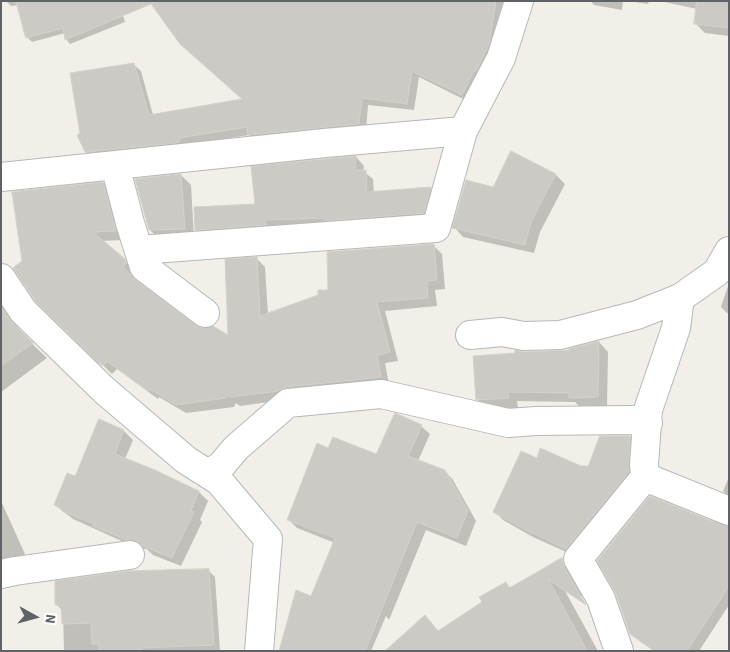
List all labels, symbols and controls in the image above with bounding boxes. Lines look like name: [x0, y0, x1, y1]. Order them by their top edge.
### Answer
north arrow: [10, 592, 60, 642]
text: N: [39, 613, 60, 625]

